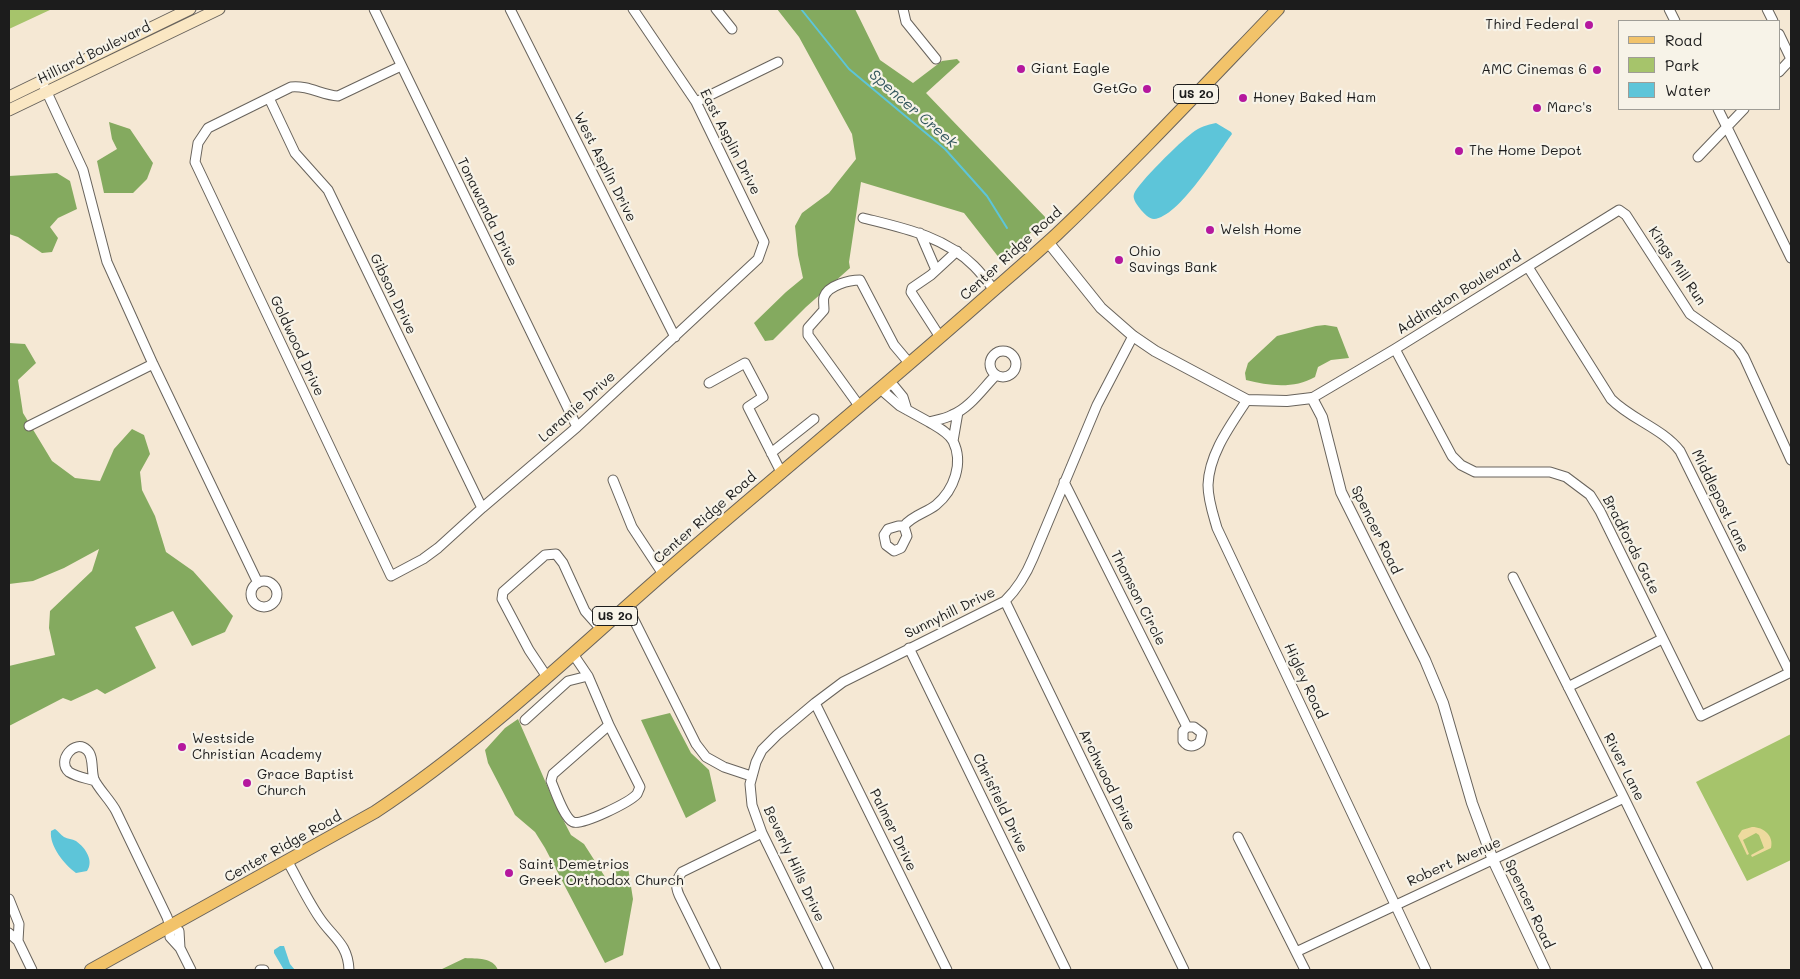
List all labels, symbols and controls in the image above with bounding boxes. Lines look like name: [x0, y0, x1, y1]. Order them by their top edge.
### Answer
place label: Third Federal: [1485, 17, 1579, 33]
street label: Hilliard Boulevard: [35, 18, 153, 88]
marker: Third Federal: [1583, 19, 1595, 31]
legend: [1618, 20, 1780, 110]
text: Road: [1665, 30, 1702, 50]
text: Park: [1665, 55, 1699, 75]
place label: Giant Eagle: [1031, 61, 1110, 77]
place label: AMC Cinemas 6: [1481, 62, 1587, 78]
marker: Giant Eagle: [1015, 63, 1027, 75]
marker: AMC Cinemas 6: [1591, 64, 1603, 76]
water label: Spencer Creek: [865, 66, 961, 152]
text: Water: [1665, 80, 1711, 100]
place label: GetGo: [1093, 81, 1137, 97]
marker: GetGo: [1141, 83, 1153, 95]
road number: US 20: [1174, 85, 1218, 104]
street label: East Asplin Drive: [696, 86, 764, 198]
place label: Honey Baked Ham: [1253, 90, 1376, 106]
marker: Honey Baked Ham: [1237, 92, 1249, 104]
place label: Marc's: [1547, 100, 1592, 116]
marker: Marc's: [1531, 102, 1543, 114]
street label: West Asplin Drive: [570, 109, 640, 225]
place label: The Home Depot: [1469, 143, 1582, 159]
marker: The Home Depot: [1453, 145, 1465, 157]
street label: Tonawanda Drive: [453, 155, 521, 269]
street label: Center Ridge Road: [957, 204, 1065, 304]
place label: Welsh Home: [1220, 222, 1302, 238]
street label: Kings Mill Run: [1645, 223, 1709, 309]
marker: Welsh Home: [1204, 224, 1216, 236]
place label: Ohio Savings Bank: [1129, 244, 1217, 276]
street label: Addington Boulevard: [1394, 248, 1524, 338]
street label: Gibson Drive: [366, 251, 420, 337]
marker: Ohio Savings Bank: [1113, 254, 1125, 266]
street label: Goldwood Drive: [266, 293, 328, 399]
street label: Laramie Drive: [535, 368, 619, 446]
street label: Middlepost Lane: [1688, 447, 1752, 555]
street label: Center Ridge Road: [650, 469, 760, 567]
street label: Spencer Road: [1347, 483, 1405, 577]
street label: Bradfords Gate: [1599, 493, 1663, 597]
street label: Thomson Circle: [1107, 548, 1169, 648]
street label: Sunnyhill Drive: [902, 584, 998, 642]
road number: US 20: [592, 606, 638, 626]
street label: Higley Road: [1280, 641, 1330, 721]
street label: Archwood Drive: [1075, 727, 1139, 833]
place label: Westside Christian Academy: [192, 731, 322, 764]
street label: River Lane: [1600, 731, 1648, 803]
marker: Westside Christian Academy: [176, 741, 188, 753]
street label: Chrisfield Drive: [969, 751, 1031, 855]
place label: Grace Baptist Church: [257, 767, 354, 800]
marker: Grace Baptist Church: [241, 777, 253, 789]
street label: Palmer Drive: [866, 786, 920, 874]
street label: Beverly Hills Drive: [760, 804, 828, 924]
street label: Center Ridge Road: [222, 808, 344, 886]
street label: Robert Avenue: [1404, 834, 1504, 890]
place label: Saint Demetrios Greek Orthodox Church: [519, 857, 684, 890]
street label: Spencer Road: [1501, 857, 1557, 951]
marker: Saint Demetrios Greek Orthodox Church: [503, 867, 515, 879]

